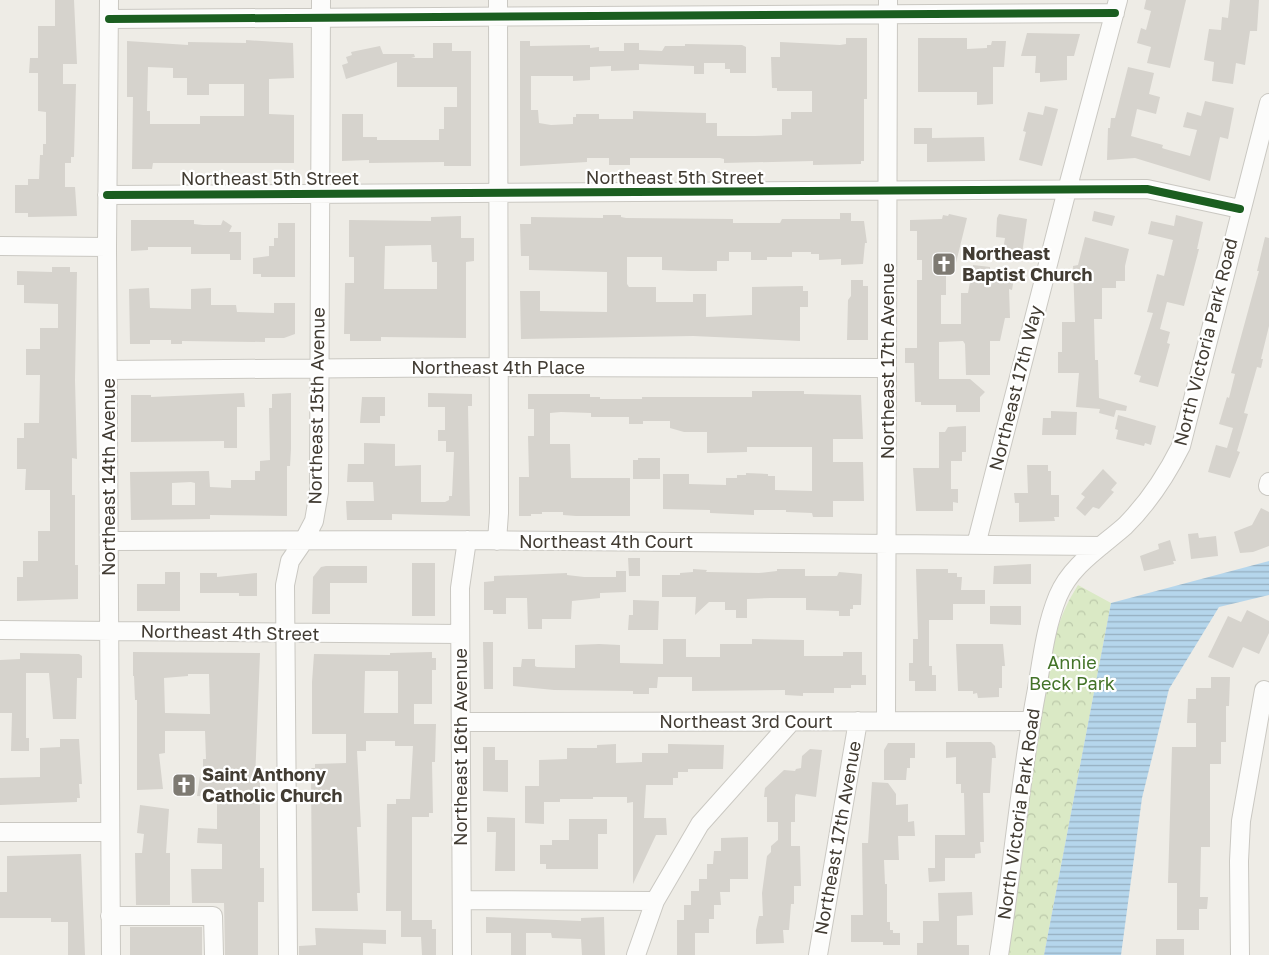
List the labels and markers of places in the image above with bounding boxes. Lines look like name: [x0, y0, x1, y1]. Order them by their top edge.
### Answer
place label: Northeast Baptist Church: [962, 242, 1092, 285]
church icon: Northeast Baptist Church: [931, 251, 957, 277]
place label: Saint Anthony Catholic Church: [202, 763, 342, 806]
church icon: Saint Anthony Catholic Church: [171, 772, 197, 798]

